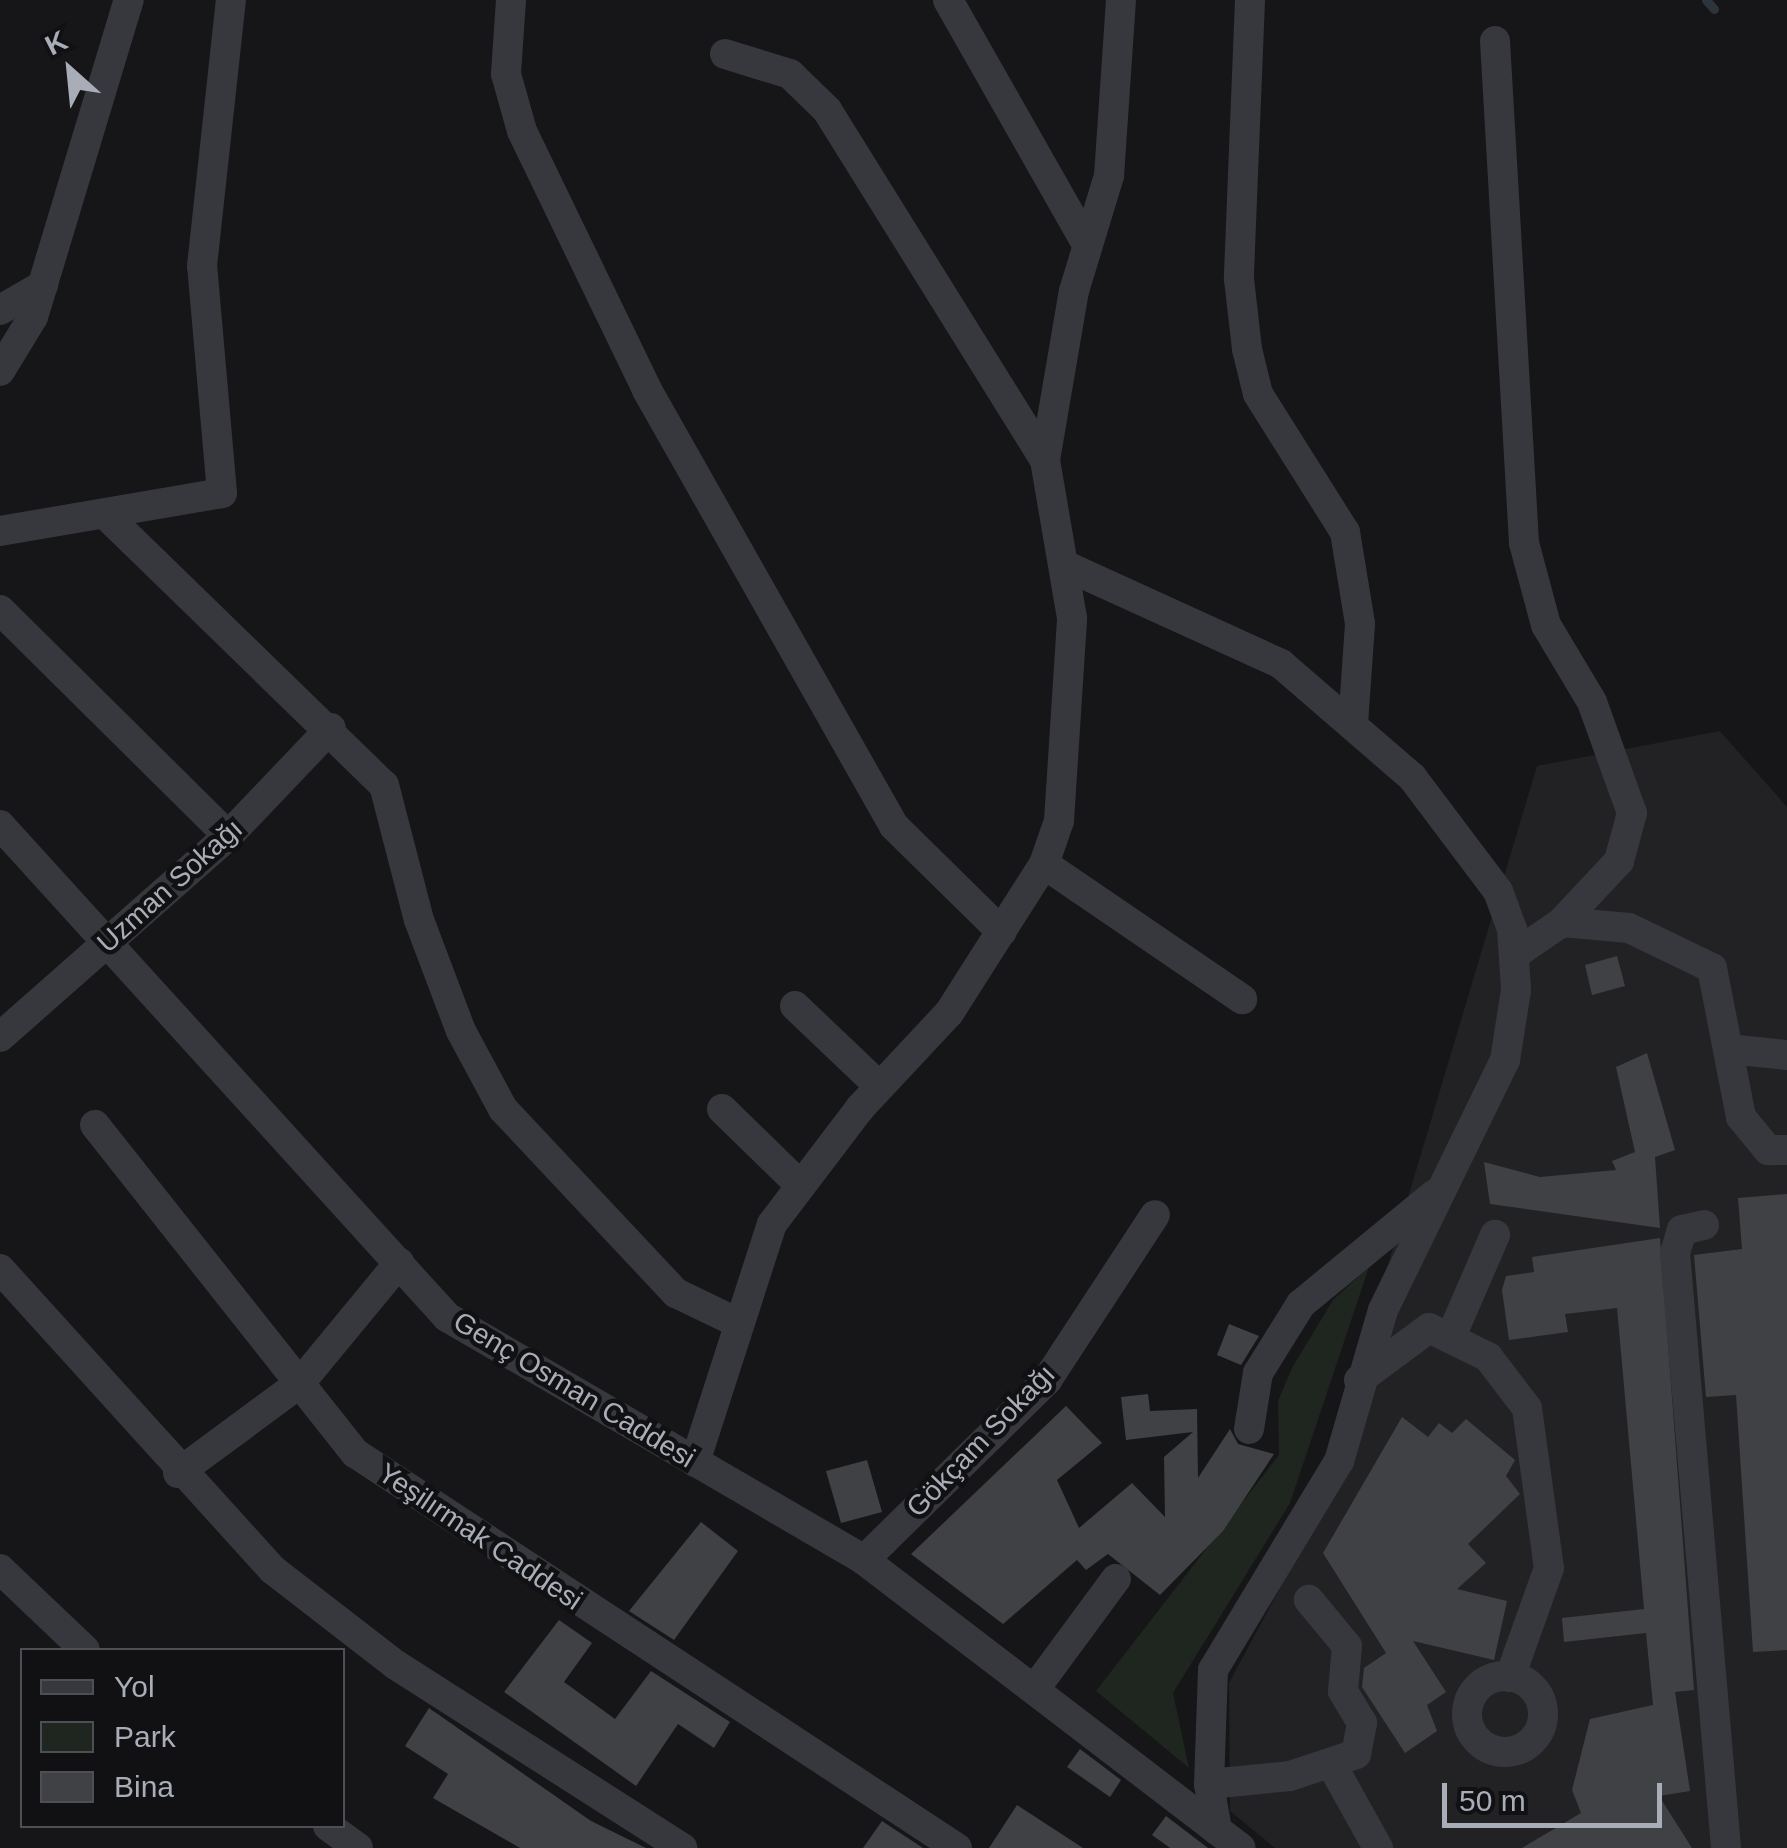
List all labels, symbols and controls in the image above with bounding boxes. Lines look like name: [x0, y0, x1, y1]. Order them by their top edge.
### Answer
north arrow: [20, 20, 120, 120]
text: K: [40, 24, 72, 61]
street label: Uzman Sokağı: [91, 812, 249, 960]
street label: Genç Osman Caddesi: [447, 1305, 701, 1475]
street label: Gökçam Sokağı: [900, 1358, 1062, 1524]
street label: Yeşilırmak Caddesi: [372, 1456, 588, 1618]
legend: [20, 1648, 345, 1828]
text: Yol: [114, 1670, 155, 1703]
text: Park: [114, 1720, 176, 1753]
scale bar: [1447, 1763, 1667, 1825]
text: Bina: [114, 1770, 174, 1803]
text: 50 m: [1459, 1784, 1526, 1817]

